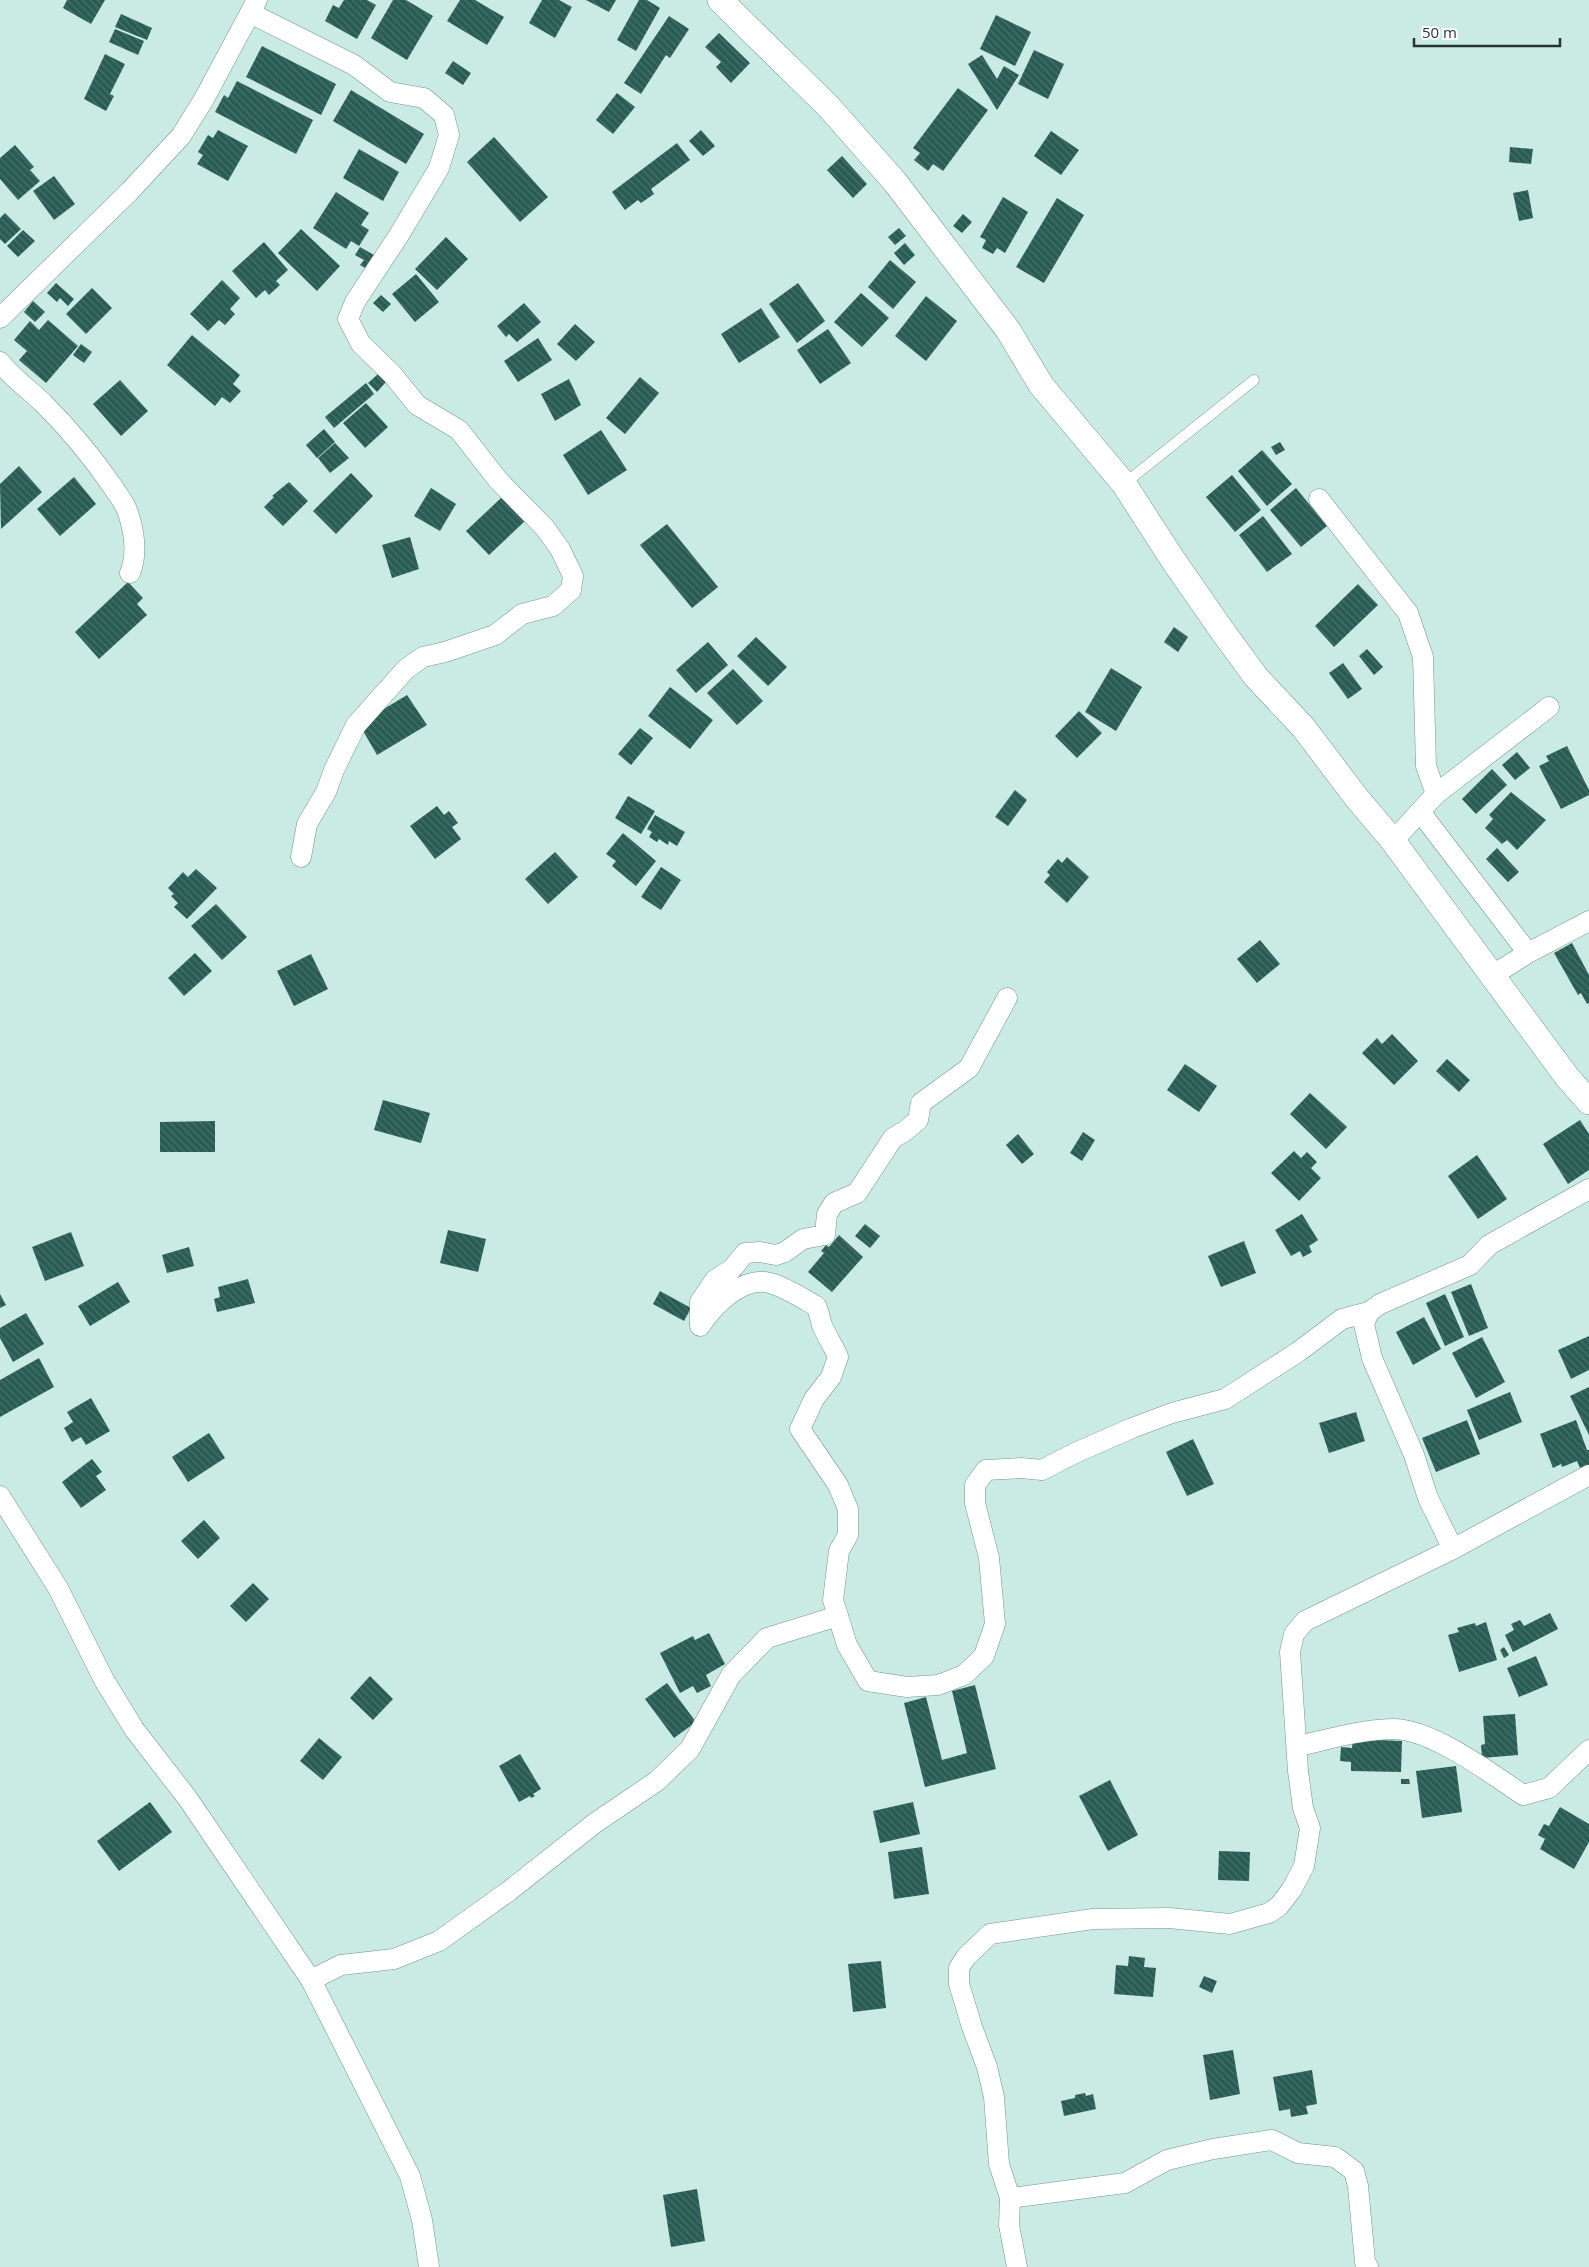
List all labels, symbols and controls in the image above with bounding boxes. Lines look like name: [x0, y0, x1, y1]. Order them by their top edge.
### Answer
scale bar: [1414, 15, 1560, 47]
text: 50 m: [1422, 22, 1457, 42]

